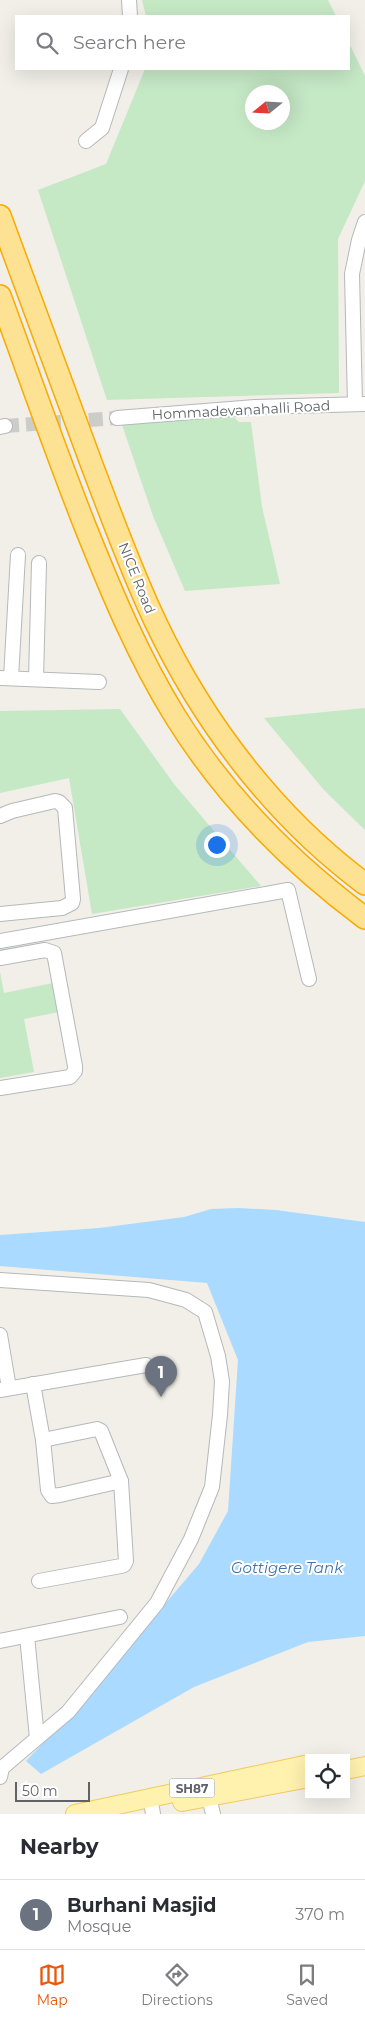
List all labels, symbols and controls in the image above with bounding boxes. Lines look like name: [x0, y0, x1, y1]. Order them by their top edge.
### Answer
search box: [15, 15, 350, 70]
icon: search: [33, 29, 61, 57]
text: Search here: [73, 31, 186, 54]
north arrow: [245, 85, 290, 130]
street label: Hommadevanahalli Road: [151, 396, 331, 424]
street label: NICE Road: [115, 540, 159, 616]
your location: [204, 832, 230, 858]
pin: 1: [145, 1356, 177, 1397]
water label: Gottigere Tank: [231, 1558, 344, 1577]
map controls: [305, 1754, 350, 1799]
button: locate: [305, 1754, 350, 1799]
scale bar: [15, 1779, 90, 1802]
road number: SH87: [170, 1779, 214, 1798]
text: 50 m: [22, 1782, 58, 1800]
text: Nearby: [20, 1834, 99, 1859]
text: Burhani Masjid: [67, 1894, 216, 1917]
text: 1: [33, 1905, 39, 1924]
text: 370 m: [295, 1905, 345, 1924]
text: Mosque: [67, 1917, 131, 1936]
tab: Map: [37, 1961, 68, 2009]
tab: Directions: [141, 1961, 213, 2009]
tab: Saved: [286, 1961, 328, 2009]

